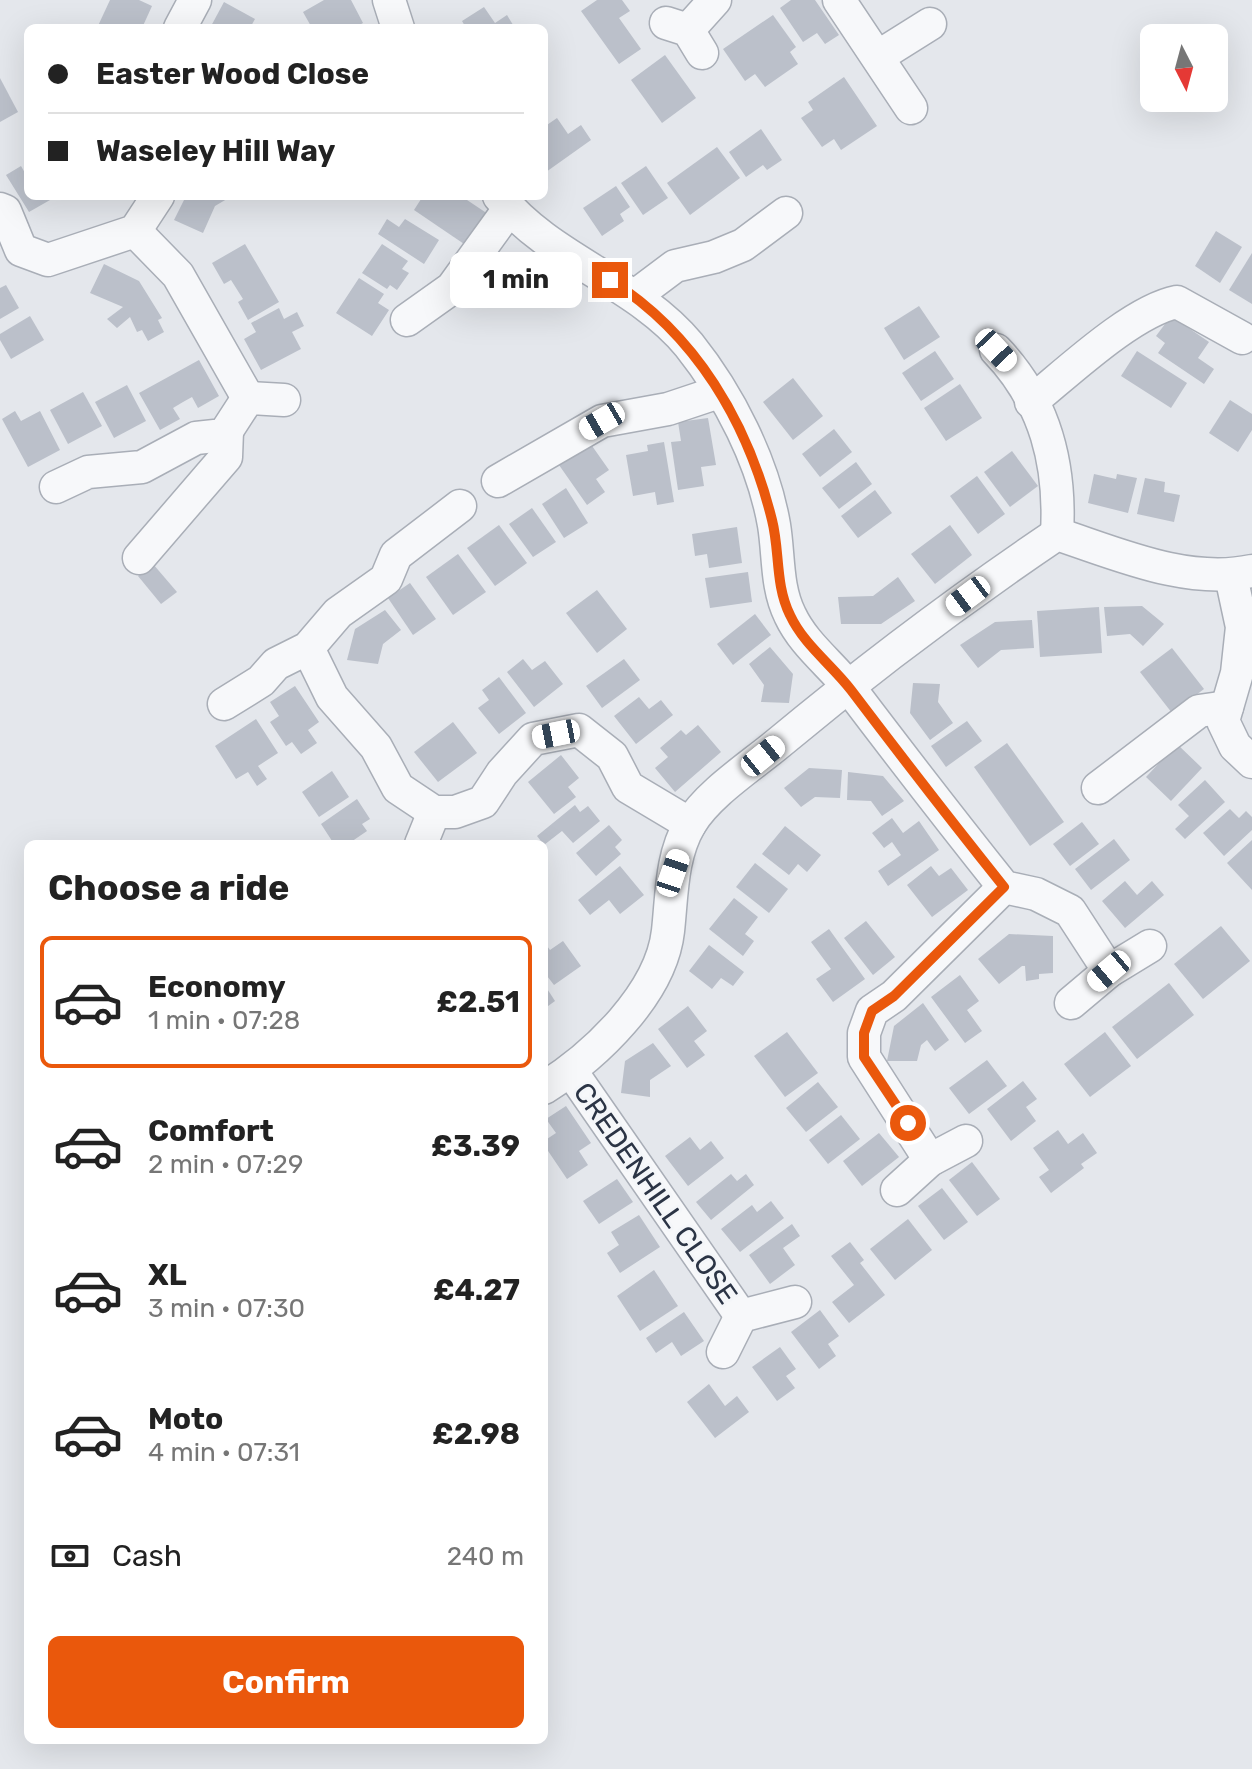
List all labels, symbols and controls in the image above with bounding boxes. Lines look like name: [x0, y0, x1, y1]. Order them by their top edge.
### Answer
north arrow: [1140, 24, 1228, 112]
map controls: [1140, 24, 1228, 112]
text: Easter Wood Close: [96, 56, 369, 92]
text: Waseley Hill Way: [96, 133, 335, 169]
callout: 1 min: [450, 252, 582, 308]
route end: [592, 262, 628, 298]
text: 1 min: [483, 264, 549, 295]
car: [971, 324, 1021, 376]
car: [575, 399, 629, 443]
car: [942, 572, 994, 620]
car: [530, 718, 582, 750]
car: [737, 732, 789, 780]
car: [654, 846, 692, 900]
text: Choose a ride: [48, 866, 289, 909]
car: [1083, 946, 1135, 996]
icon: car: [52, 966, 124, 1038]
text: Economy: [148, 969, 286, 1005]
text: £2.51: [436, 984, 520, 1020]
text: 1 min · 07:28: [148, 1005, 300, 1036]
street label: CREDENHILL CLOSE: [567, 1076, 744, 1310]
route start: [890, 1105, 926, 1141]
icon: car: [52, 1110, 124, 1182]
text: Comfort: [148, 1113, 274, 1149]
text: £3.39: [431, 1128, 520, 1164]
text: 2 min · 07:29: [148, 1149, 303, 1180]
icon: car: [52, 1254, 124, 1326]
text: XL: [148, 1257, 187, 1293]
text: £4.27: [433, 1272, 520, 1308]
text: 3 min · 07:30: [148, 1293, 305, 1324]
icon: car: [52, 1398, 124, 1470]
text: Moto: [148, 1401, 223, 1437]
text: £2.98: [432, 1416, 520, 1452]
text: 4 min · 07:31: [148, 1437, 300, 1468]
icon: cash: [48, 1534, 92, 1578]
text: Cash: [112, 1538, 182, 1574]
text: 240 m: [447, 1541, 524, 1572]
button: Confirm: [48, 1636, 524, 1728]

